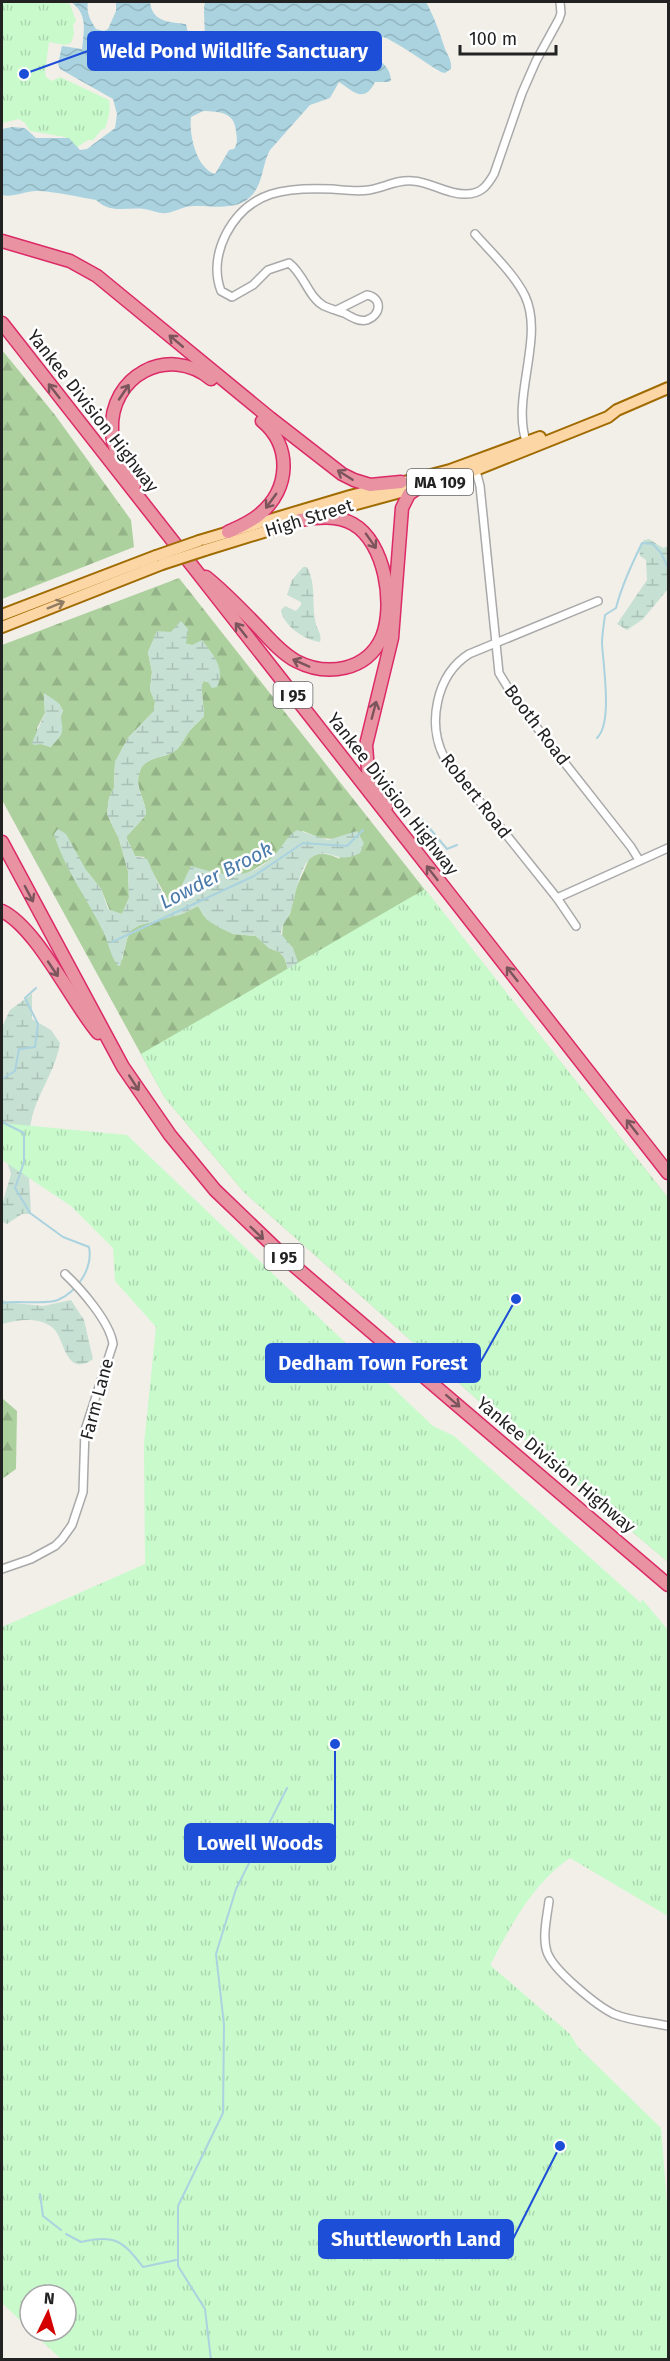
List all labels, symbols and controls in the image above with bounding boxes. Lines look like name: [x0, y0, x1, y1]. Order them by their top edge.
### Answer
scale bar: [460, 18, 556, 56]
text: 100 m: [469, 28, 517, 50]
callout: Weld Pond Wildlife Sanctuary: [88, 32, 381, 70]
text: Weld Pond Wildlife Sanctuary: [100, 39, 369, 63]
street label: Yankee Division Highway: [23, 325, 163, 497]
one-way arrow: [168, 334, 184, 347]
one-way arrow: [48, 383, 61, 399]
one-way arrow: [117, 383, 130, 400]
one-way arrow: [337, 469, 354, 481]
road number: MA 109: [407, 469, 473, 495]
one-way arrow: [265, 492, 277, 508]
street label: High Street: [262, 494, 356, 542]
one-way arrow: [365, 533, 377, 549]
one-way arrow: [46, 599, 64, 610]
one-way arrow: [235, 622, 248, 638]
one-way arrow: [293, 657, 311, 668]
street label: Booth Road: [500, 680, 574, 770]
road number: I 95: [274, 682, 312, 708]
one-way arrow: [368, 701, 380, 720]
street label: Yankee Division Highway: [323, 708, 463, 880]
street label: Robert Road: [436, 749, 516, 843]
water label: Lowder Brook: [156, 836, 276, 914]
one-way arrow: [426, 865, 439, 881]
one-way arrow: [24, 884, 35, 902]
one-way arrow: [47, 961, 59, 977]
one-way arrow: [505, 966, 518, 982]
one-way arrow: [127, 1074, 140, 1091]
one-way arrow: [626, 1119, 639, 1135]
one-way arrow: [250, 1225, 265, 1240]
road number: I 95: [264, 1244, 304, 1270]
callout: Dedham Town Forest: [266, 1344, 480, 1382]
text: Dedham Town Forest: [278, 1351, 468, 1375]
street label: Farm Lane: [76, 1356, 118, 1442]
street label: Yankee Division Highway: [472, 1392, 640, 1538]
one-way arrow: [445, 1394, 460, 1408]
callout: Lowell Woods: [185, 1824, 335, 1862]
text: Lowell Woods: [197, 1831, 323, 1855]
callout: Shuttleworth Land: [319, 2220, 513, 2258]
text: Shuttleworth Land: [331, 2227, 501, 2251]
north arrow: [18, 2283, 78, 2343]
text: N: [43, 2289, 55, 2308]

